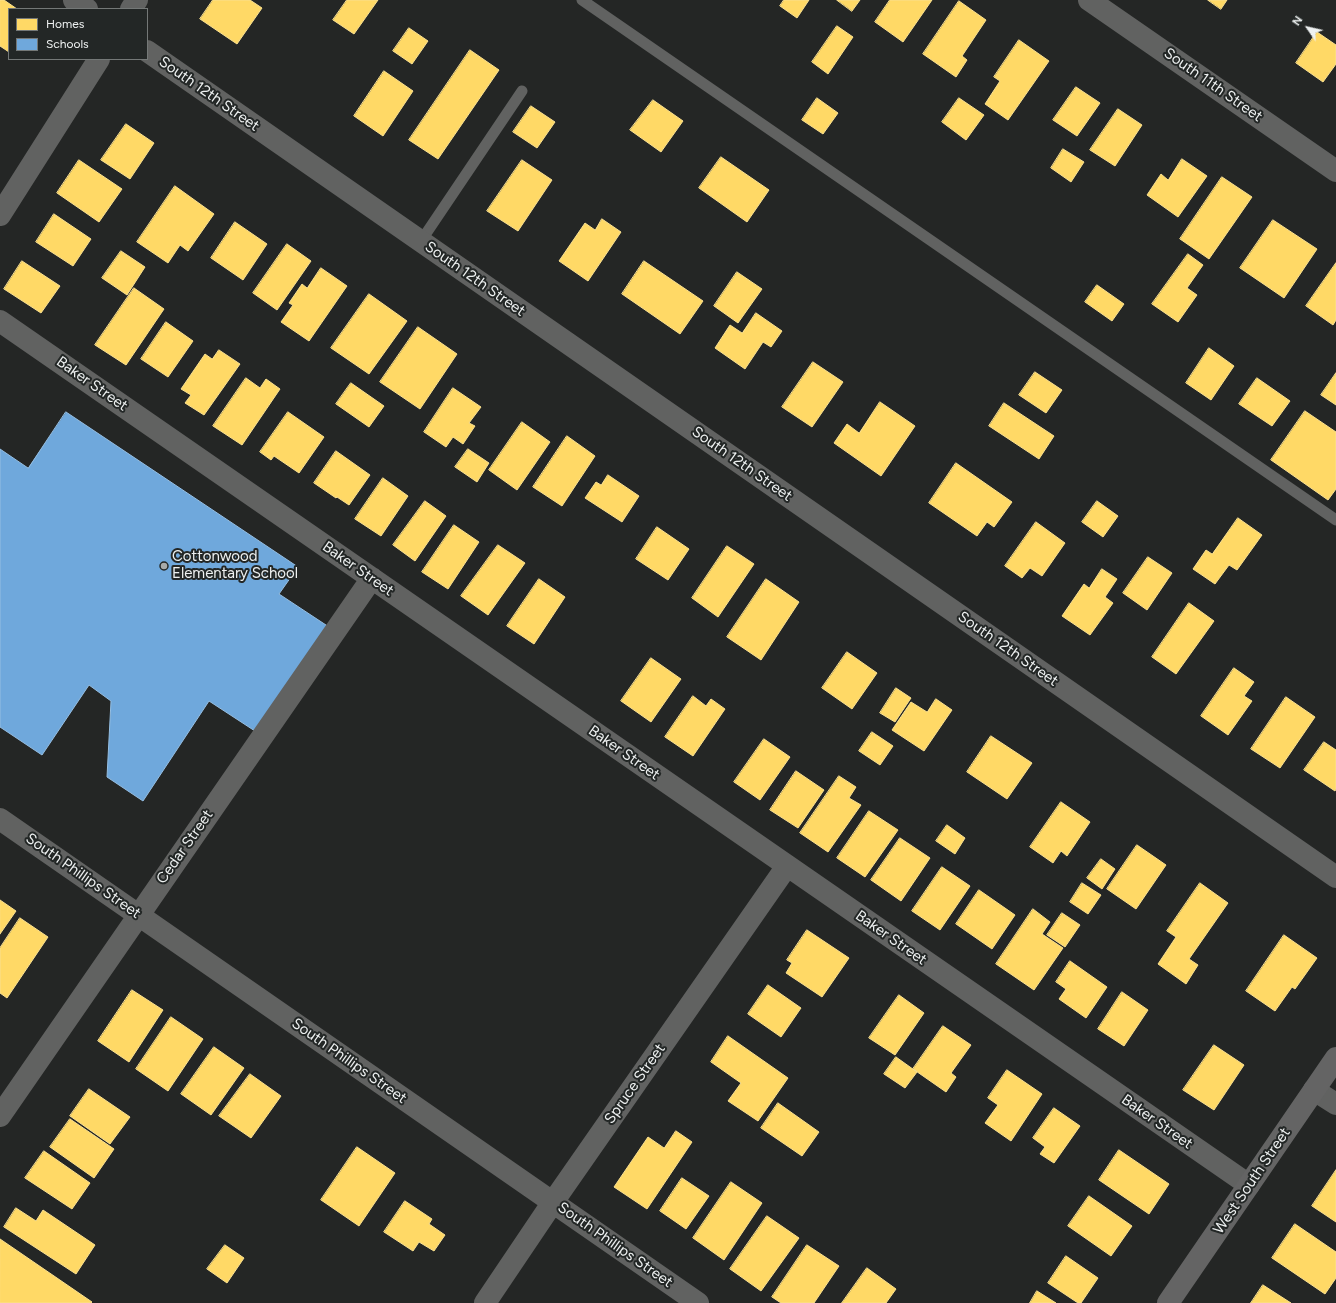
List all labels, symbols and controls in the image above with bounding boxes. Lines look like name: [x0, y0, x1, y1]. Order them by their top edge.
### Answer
legend: [8, 8, 148, 60]
north arrow: [1288, 8, 1328, 48]
text: N: [1290, 14, 1305, 28]
text: Homes: [46, 17, 84, 31]
text: Schools: [46, 37, 89, 51]
street label: South 11th Street: [1160, 44, 1266, 126]
street label: South 12th Street: [155, 53, 263, 135]
street label: South 12th Street: [421, 238, 529, 320]
street label: Baker Street: [53, 353, 131, 415]
street label: South 12th Street: [688, 423, 796, 505]
street label: Baker Street: [319, 538, 397, 600]
place label: Cottonwood Elementary School: [172, 548, 298, 583]
marker: Cottonwood Elementary School: [159, 561, 169, 571]
street label: South 12th Street: [954, 608, 1062, 690]
street label: Baker Street: [585, 722, 663, 784]
street label: Cedar Street: [153, 807, 217, 887]
street label: South Phillips Street: [22, 830, 144, 922]
street label: Baker Street: [852, 907, 930, 969]
street label: South Phillips Street: [288, 1015, 410, 1107]
street label: Spruce Street: [601, 1041, 669, 1127]
street label: Baker Street: [1118, 1091, 1196, 1153]
street label: West South Street: [1210, 1124, 1294, 1238]
street label: South Phillips Street: [554, 1199, 676, 1291]

